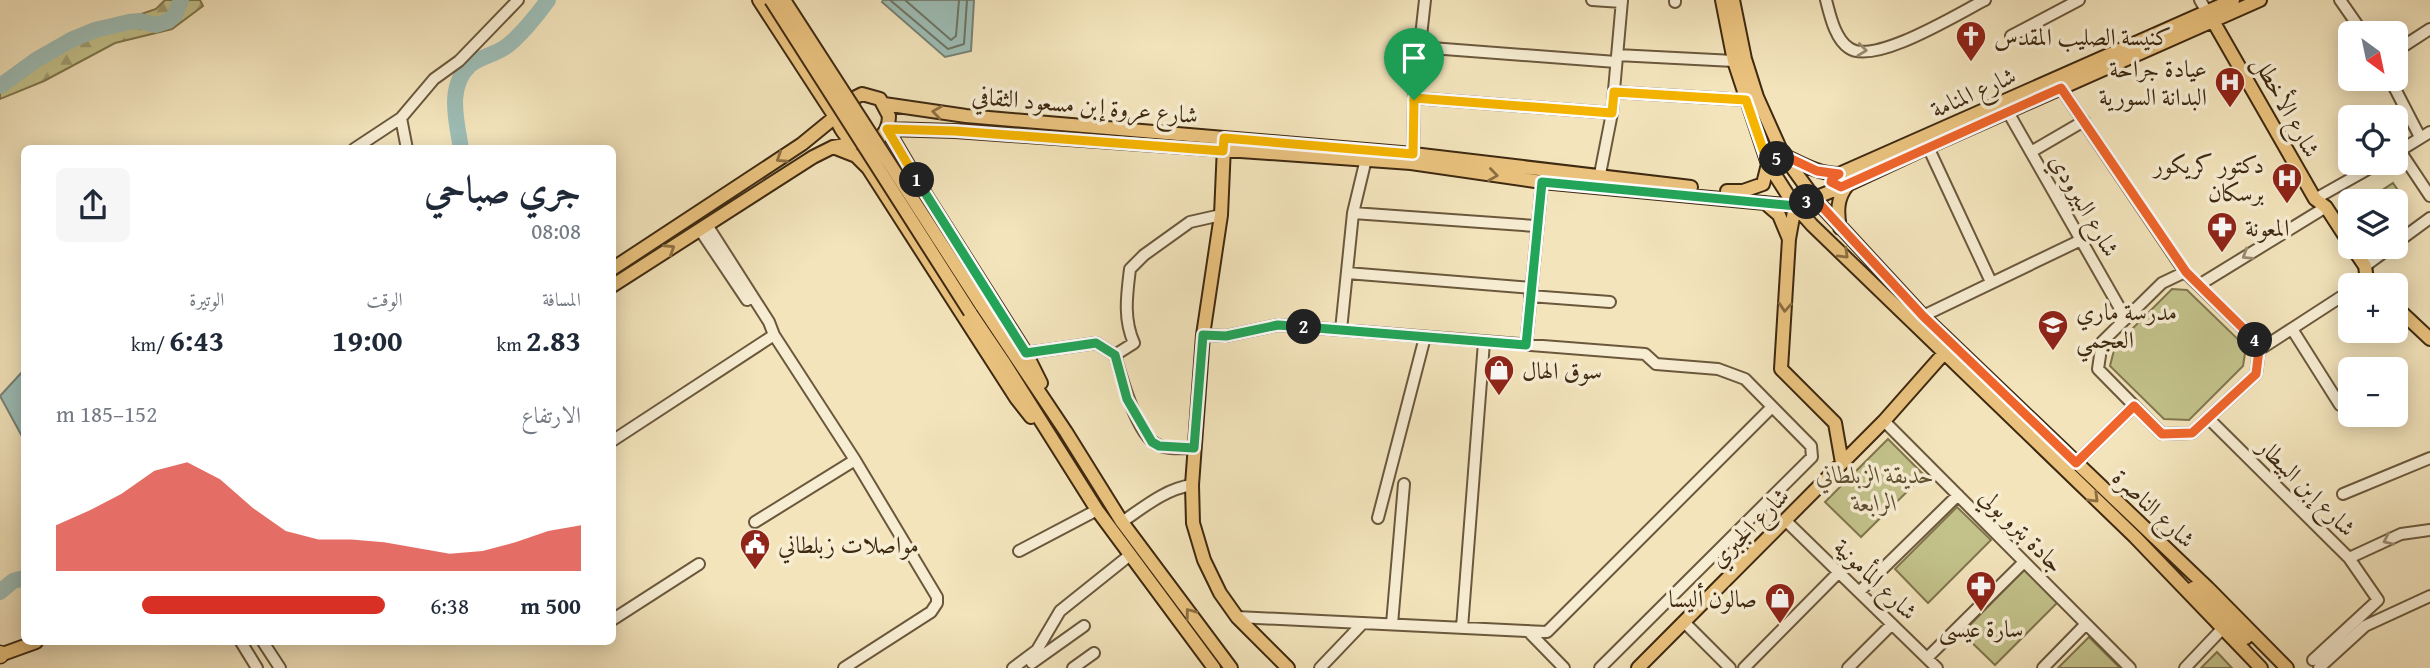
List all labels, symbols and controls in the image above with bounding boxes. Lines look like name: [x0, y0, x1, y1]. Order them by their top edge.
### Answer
church icon: كنيسة الصليب المقدس: [1954, 19, 1988, 63]
place label: كنيسة الصليب المقدس: [1994, 19, 2171, 54]
north arrow: [2338, 21, 2408, 91]
map controls: [2338, 21, 2408, 427]
pin: [1384, 28, 1444, 100]
icon: arrive: [1395, 39, 1433, 77]
one-way arrow: [1856, 43, 1868, 58]
street label: شارع الأخطل: [2242, 49, 2329, 165]
place label: عيادة جراحة البدانة السورية: [2099, 51, 2207, 114]
street label: شارع المنامة: [1925, 58, 2023, 129]
hospital icon: عيادة جراحة البدانة السورية: [2213, 65, 2247, 109]
street label: شارع عروة إبن مسعود الثقافي: [970, 78, 1200, 135]
one-way arrow: [931, 105, 943, 120]
button: locate: [2338, 105, 2408, 175]
pin: 5: [1760, 142, 1795, 176]
text: 5: [1772, 144, 1781, 172]
street label: شارع البيرودي: [2039, 147, 2129, 265]
place label: دكتور كريكور برسكان: [2151, 147, 2264, 210]
one-way arrow: [776, 150, 789, 162]
text: جري صباحي: [424, 160, 581, 216]
hospital icon: دكتور كريكور برسكان: [2270, 161, 2304, 205]
pin: 1: [900, 162, 934, 198]
text: 1: [912, 165, 921, 193]
one-way arrow: [1487, 167, 1499, 182]
button: share: [56, 168, 130, 242]
pin: 3: [1790, 184, 1825, 220]
text: 3: [1802, 187, 1811, 215]
button: layers: [2338, 189, 2408, 259]
pharmacy icon: المعونة: [2205, 210, 2239, 254]
place label: المعونة: [2245, 210, 2289, 245]
text: 08:08: [531, 214, 581, 247]
one-way arrow: [662, 244, 675, 257]
one-way arrow: [1835, 246, 1848, 259]
one-way arrow: [2242, 247, 2255, 260]
button: +: [2338, 273, 2408, 343]
text: الوتيرة: [189, 285, 224, 313]
text: الوقت: [366, 285, 403, 313]
text: المسافة: [542, 285, 581, 313]
place label: مدرسة ماري العجمي: [2076, 294, 2177, 363]
one-way arrow: [1778, 302, 1793, 313]
school or university icon: مدرسة ماري العجمي: [2036, 308, 2070, 352]
pin: 2: [1286, 310, 1322, 344]
text: 2: [1299, 312, 1308, 340]
text: 6:43: [169, 318, 224, 362]
text: 19:00: [332, 318, 403, 362]
text: 2.83: [526, 318, 581, 362]
pin: 4: [2238, 322, 2272, 358]
text: 4: [2250, 325, 2259, 353]
text: /km: [131, 330, 169, 358]
text: km: [497, 330, 526, 358]
shop icon: سوق الهال: [1482, 353, 1516, 397]
place label: سوق الهال: [1522, 353, 1602, 388]
button: −: [2338, 357, 2408, 427]
text: 152–185 m: [56, 397, 157, 430]
text: الارتفاع: [521, 398, 581, 431]
street label: شارع إبن البيطار: [2246, 428, 2364, 546]
park label: حديقة الزبلطاني الرابعة: [1816, 457, 1934, 520]
street label: شارع الناصرة: [2102, 460, 2203, 558]
street label: شارع الجبري: [1701, 479, 1799, 577]
street label: جادة بترو بولي: [1970, 480, 2072, 582]
one-way arrow: [2086, 490, 2099, 503]
public building icon: مواصلات زبلطاني: [738, 527, 772, 571]
place label: مواصلات زبلطاني: [778, 527, 919, 564]
street label: شارع المأمونية: [1824, 530, 1926, 630]
one-way arrow: [2383, 532, 2395, 546]
pharmacy icon: سارة عيسى: [1964, 569, 1998, 613]
place label: صالون أليسا: [1668, 581, 1757, 616]
shop icon: صالون أليسا: [1763, 581, 1797, 625]
text: 6:38: [430, 589, 469, 622]
text: 500 m: [520, 589, 581, 622]
one-way arrow: [1186, 608, 1199, 621]
place label: سارة عيسى: [1939, 611, 2023, 646]

